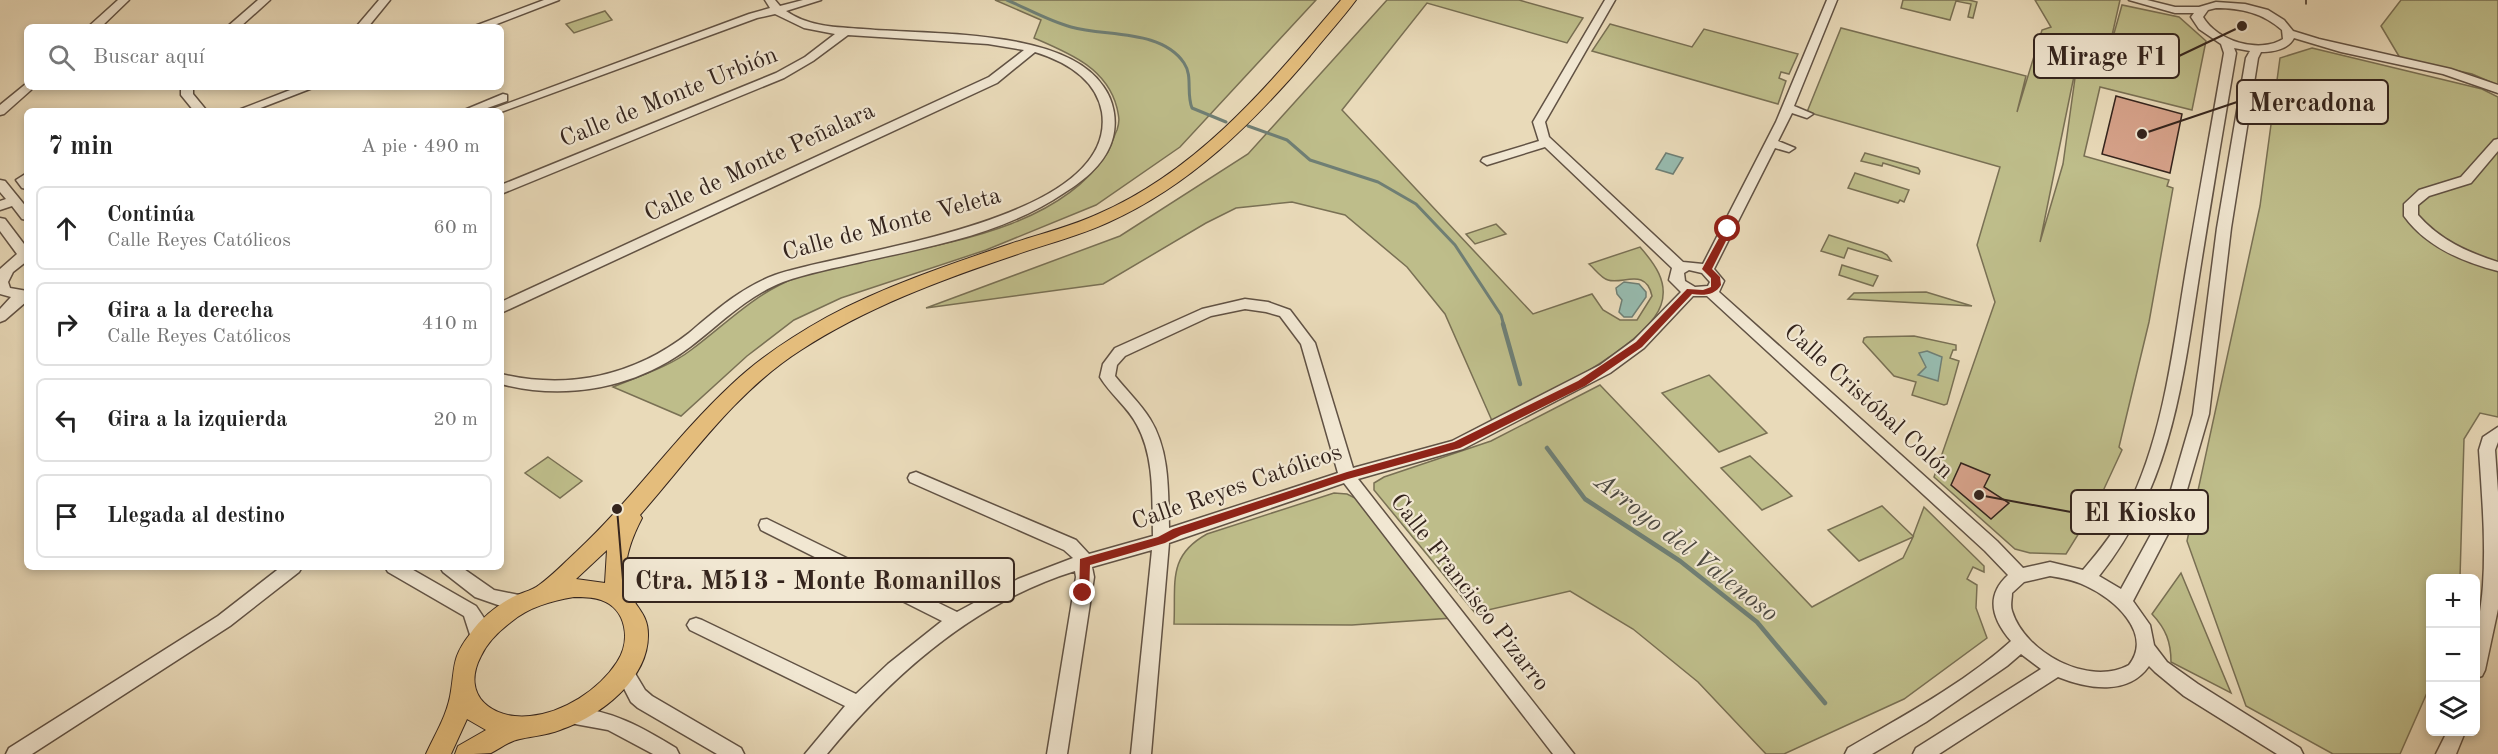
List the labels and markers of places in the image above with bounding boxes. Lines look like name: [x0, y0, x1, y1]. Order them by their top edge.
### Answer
callout: Mirage F1: [2034, 34, 2179, 78]
callout: Mercadona: [2237, 80, 2388, 124]
callout: El Kiosko: [2071, 490, 2208, 534]
callout: Ctra. M513 - Monte Romanillos: [623, 558, 1014, 602]

